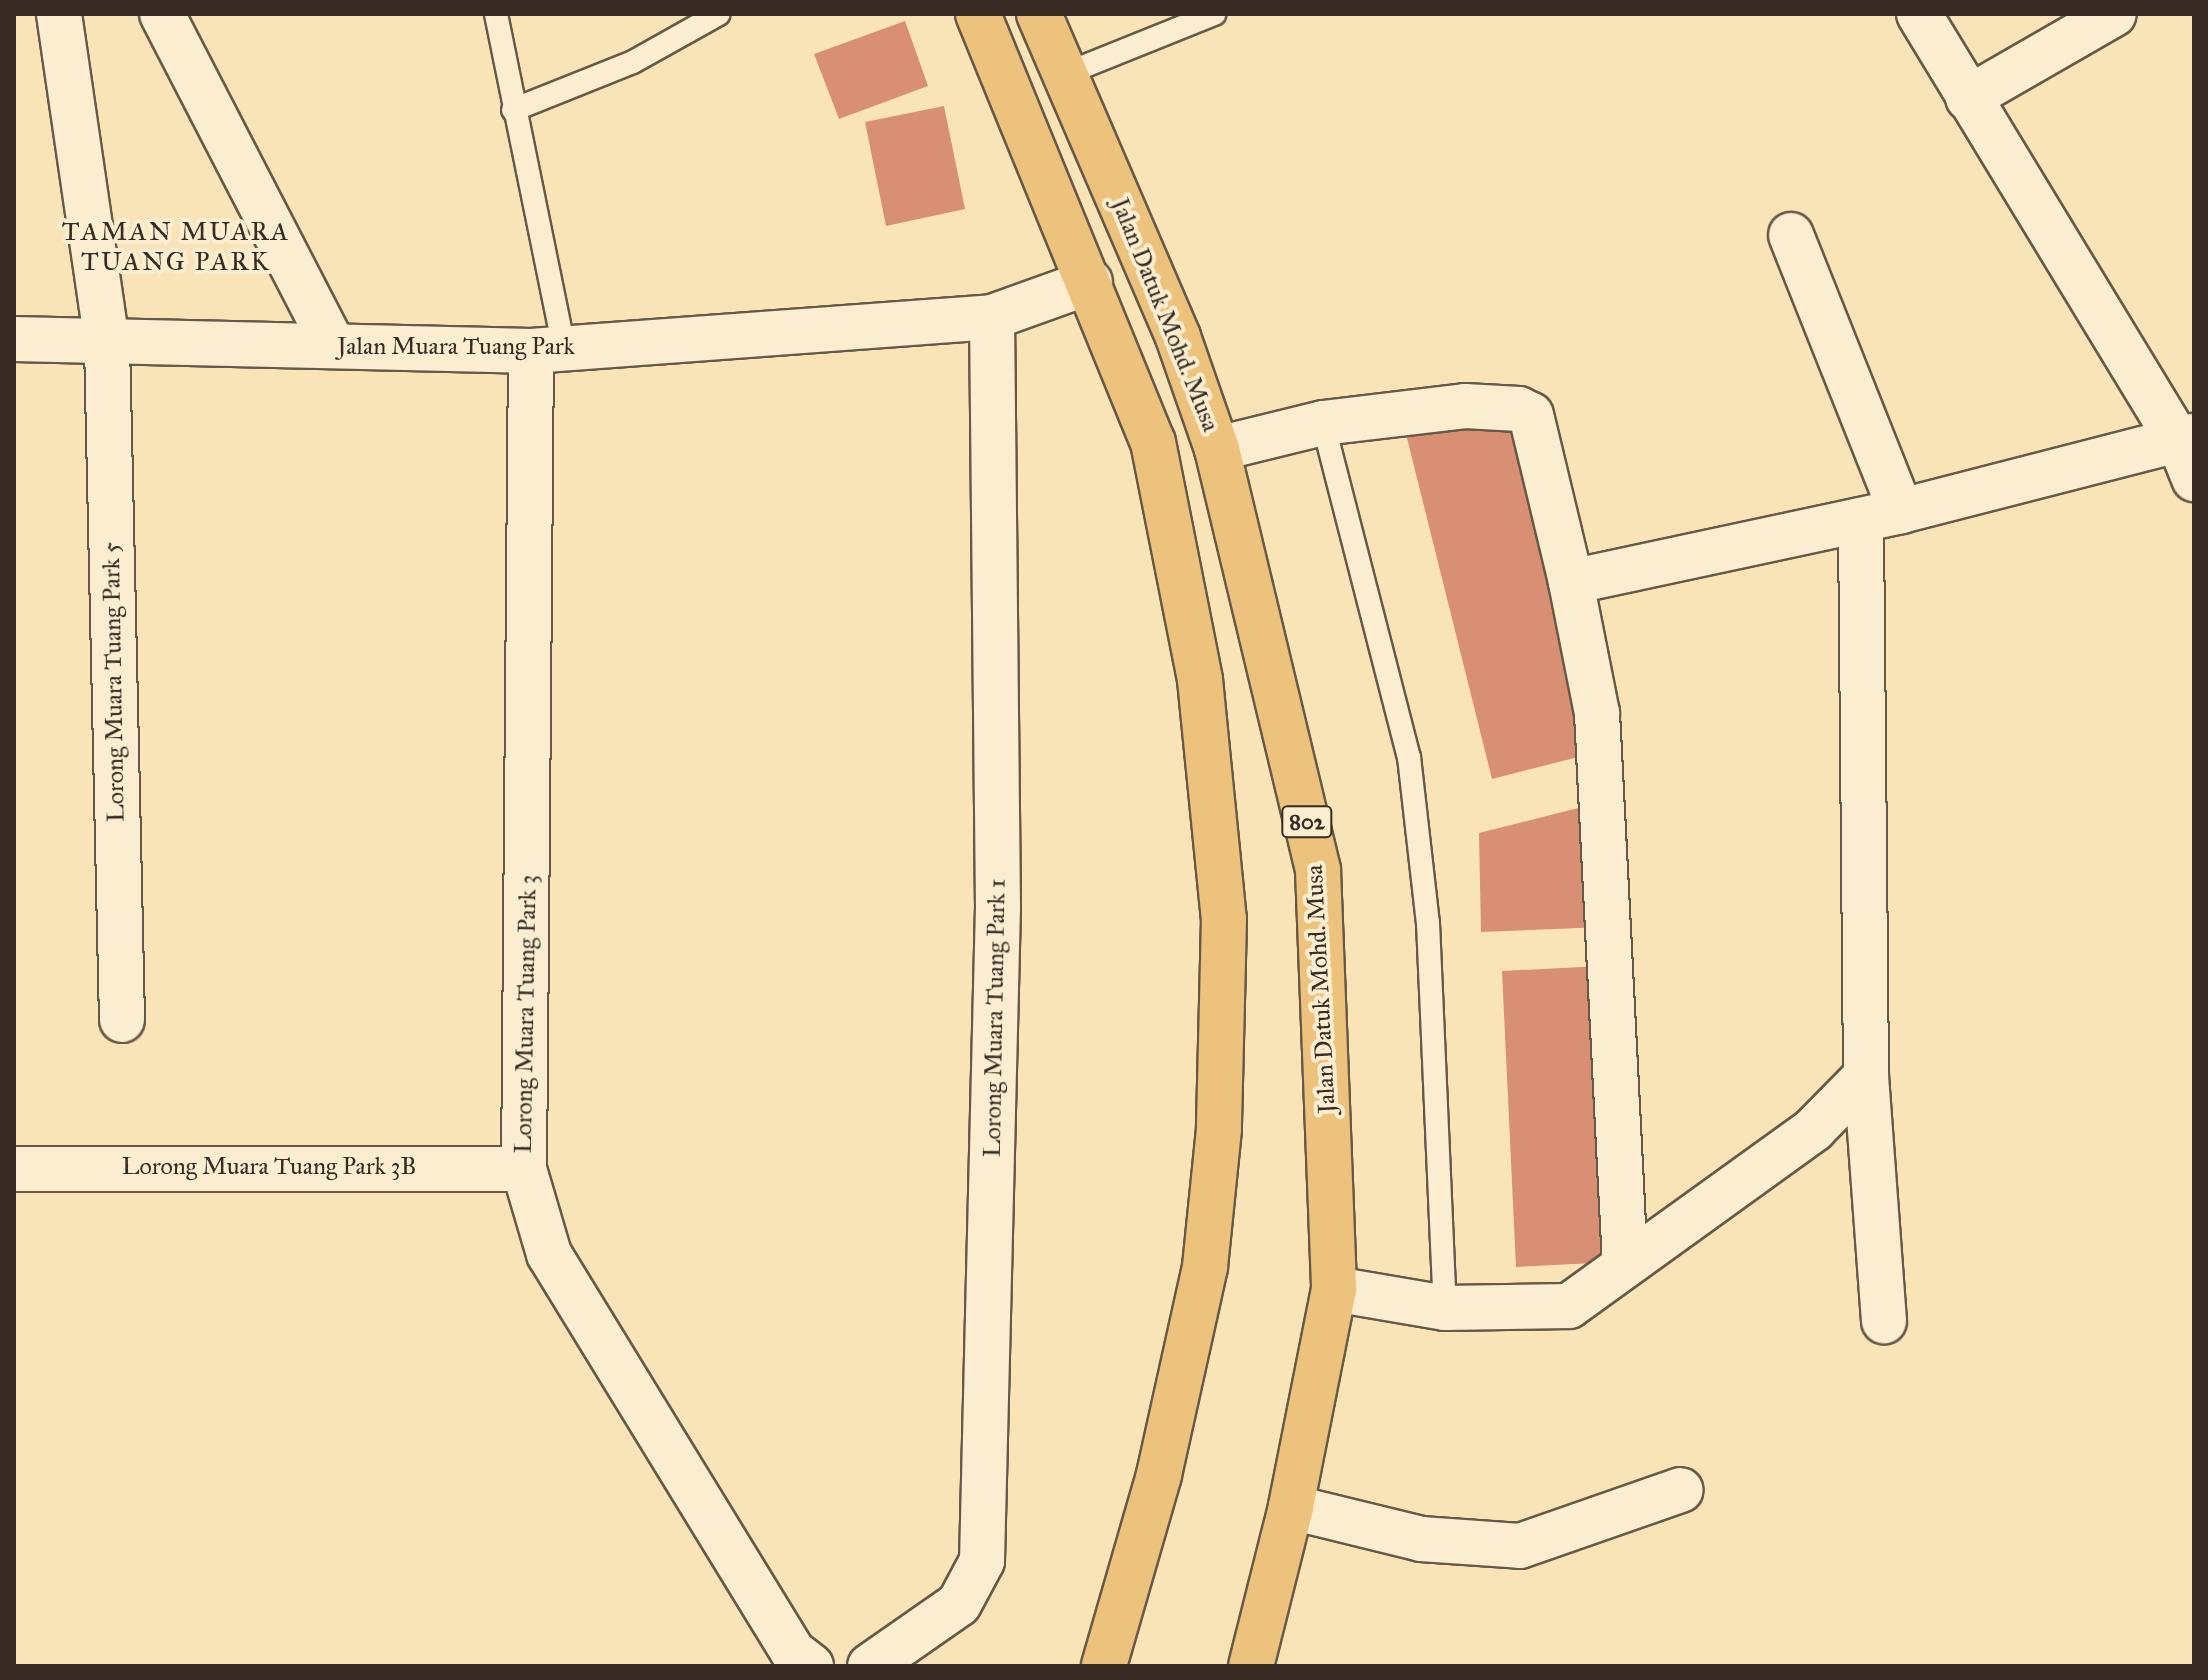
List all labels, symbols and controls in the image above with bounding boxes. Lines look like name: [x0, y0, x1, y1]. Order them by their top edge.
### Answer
street label: Jalan Datuk Mohd. Musa: [1105, 194, 1225, 436]
district label: TAMAN MUARA TUANG PARK: [62, 216, 290, 278]
street label: Jalan Muara Tuang Park: [337, 333, 575, 361]
street label: Lorong Muara Tuang Park 5: [97, 542, 131, 822]
road number: 802: [1281, 804, 1333, 840]
street label: Jalan Datuk Mohd. Musa: [1300, 864, 1342, 1114]
street label: Lorong Muara Tuang Park 3: [509, 874, 543, 1154]
street label: Lorong Muara Tuang Park 1: [978, 878, 1012, 1158]
street label: Lorong Muara Tuang Park 3B: [122, 1153, 416, 1181]

